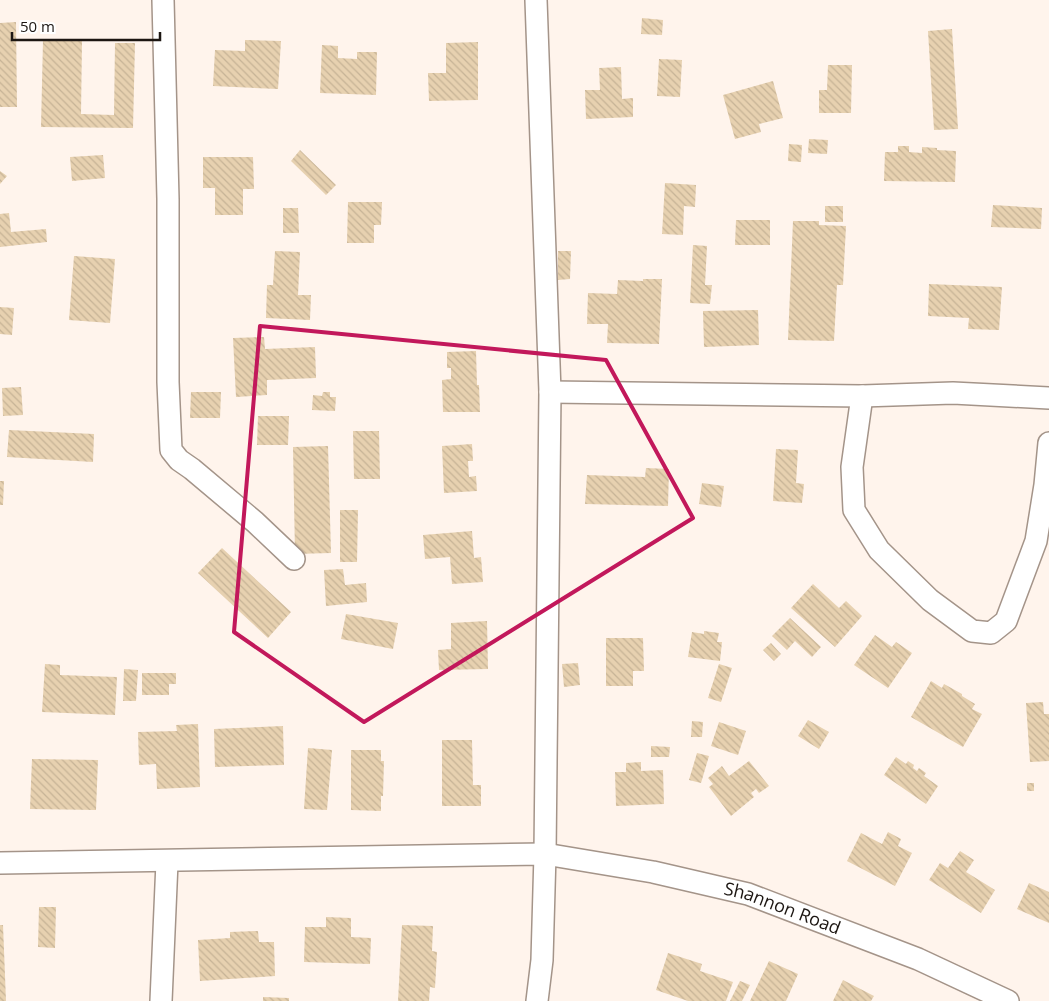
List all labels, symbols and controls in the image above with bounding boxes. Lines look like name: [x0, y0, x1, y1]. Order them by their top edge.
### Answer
scale bar: [12, 10, 160, 42]
text: 50 m: [20, 16, 55, 36]
street label: Shannon Road: [722, 876, 844, 939]

